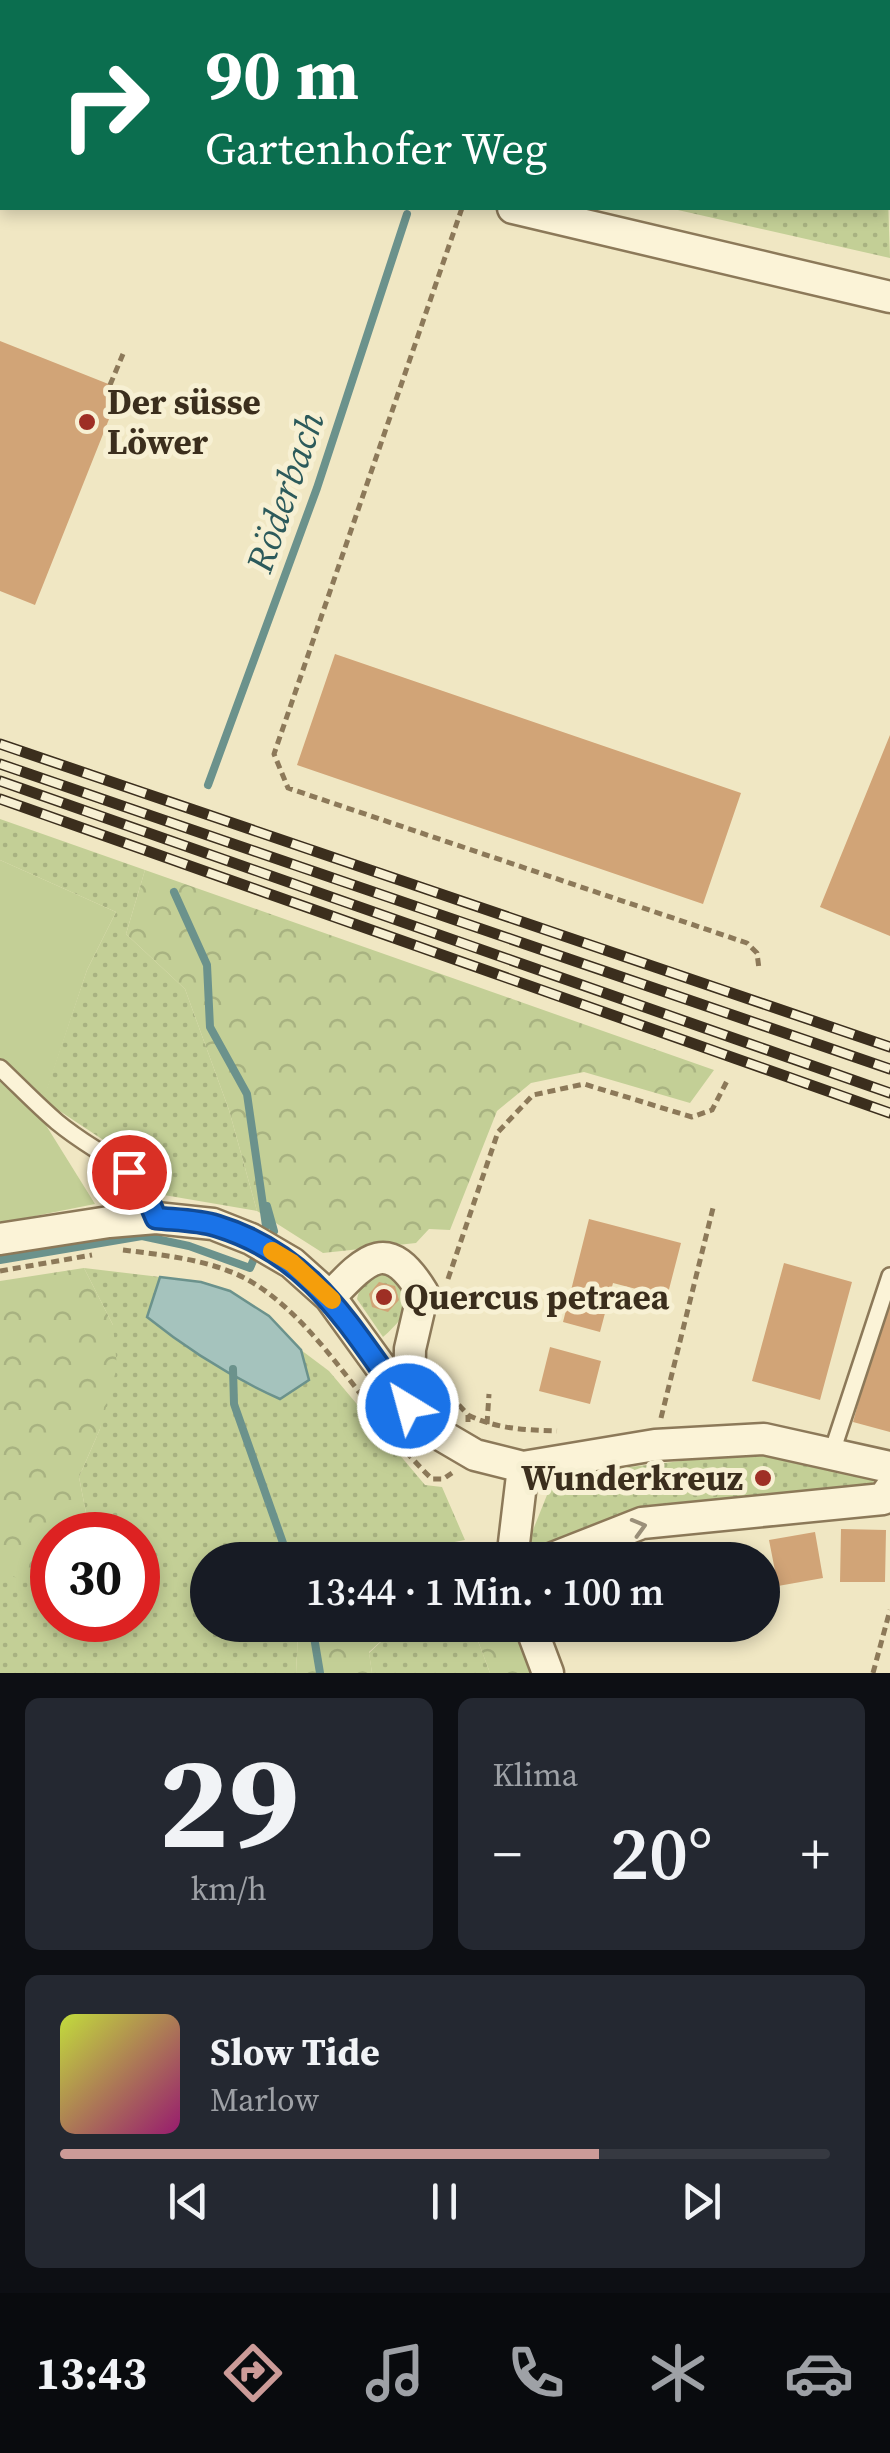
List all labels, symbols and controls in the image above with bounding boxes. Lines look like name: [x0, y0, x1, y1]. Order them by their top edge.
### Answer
text: 90 m: [205, 26, 359, 122]
icon: right: [40, 40, 170, 170]
text: Gartenhofer Weg: [205, 117, 548, 179]
place label: Der süsse Löwer: [107, 378, 261, 466]
water label: Röderbach: [233, 405, 337, 580]
marker: Der süsse Löwer: [76, 411, 98, 433]
pin: [87, 1130, 172, 1215]
icon: arrive: [102, 1145, 157, 1200]
place label: Quercus petraea: [404, 1273, 670, 1321]
marker: Quercus petraea: [373, 1286, 395, 1308]
position arrow: [356, 1354, 460, 1458]
place label: Wunderkreuz: [521, 1454, 743, 1502]
marker: Wunderkreuz: [752, 1467, 774, 1489]
speed limit sign: 30: [30, 1512, 160, 1642]
one-way arrow: [630, 1517, 647, 1538]
text: 13:44 · 1 Min. · 100 m: [306, 1566, 664, 1618]
text: 29: [158, 1712, 299, 1891]
text: Klima: [493, 1753, 578, 1797]
text: 20°: [610, 1801, 713, 1904]
text: −: [493, 1816, 522, 1891]
text: +: [801, 1816, 830, 1891]
text: km/h: [191, 1867, 267, 1911]
text: Slow Tide: [210, 2026, 380, 2078]
text: Marlow: [210, 2078, 319, 2122]
icon: previous: [161, 2174, 216, 2229]
icon: pause: [417, 2174, 472, 2229]
icon: next: [674, 2174, 729, 2229]
icon: directions: [218, 2338, 288, 2408]
icon: music: [360, 2338, 430, 2408]
icon: phone: [501, 2338, 571, 2408]
icon: climate: [643, 2338, 713, 2408]
icon: car: [784, 2338, 854, 2408]
text: 13:43: [36, 2342, 147, 2404]

